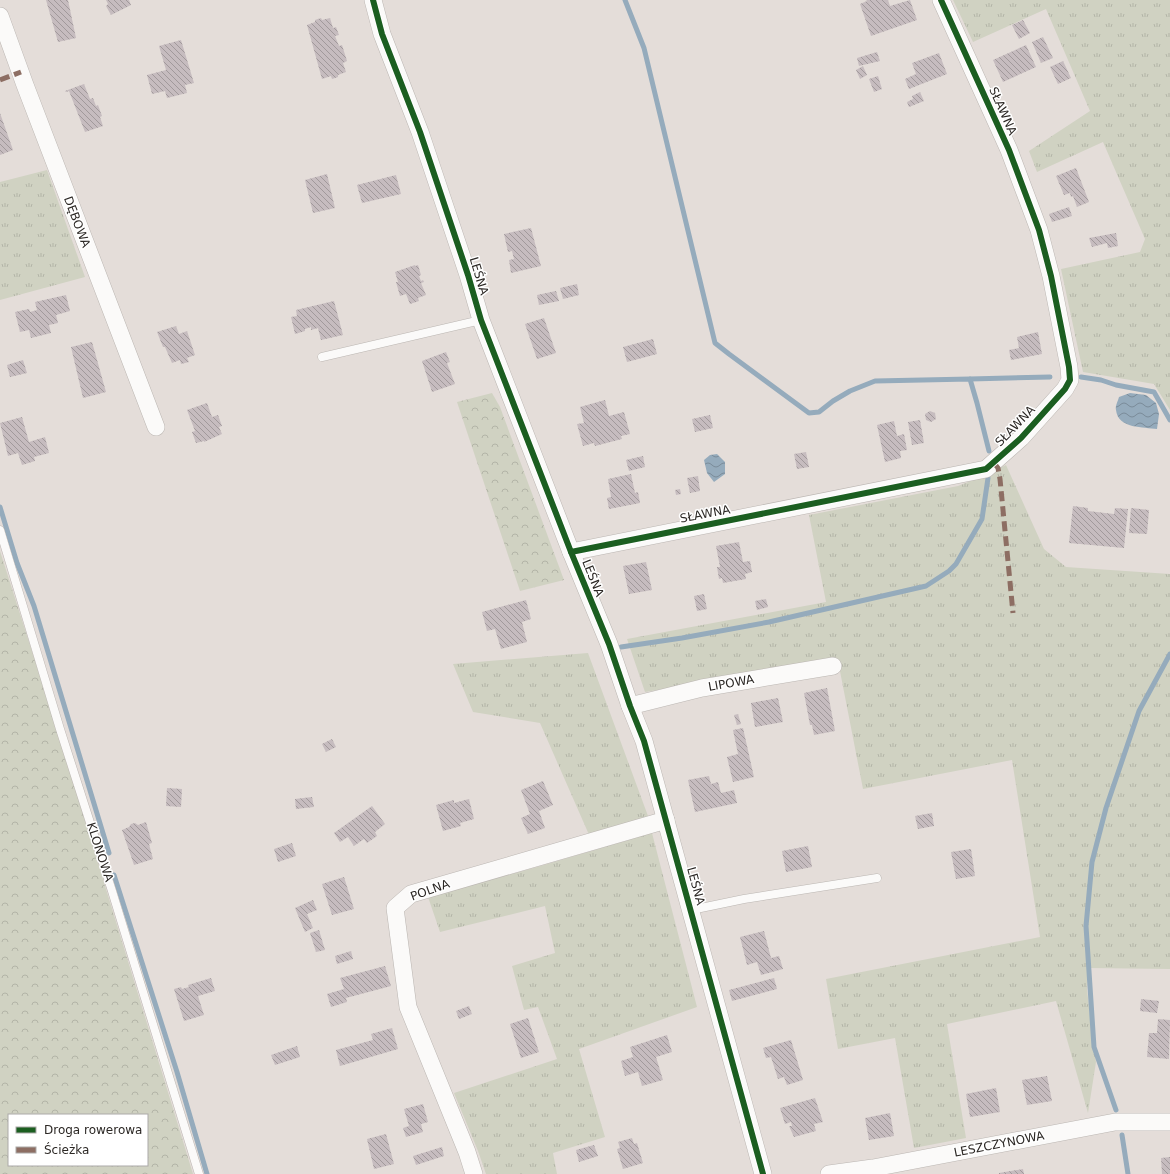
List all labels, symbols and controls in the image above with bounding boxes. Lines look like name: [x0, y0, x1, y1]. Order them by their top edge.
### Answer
street label: SŁAWNA: [986, 85, 1020, 138]
street label: DĘBOWA: [61, 194, 93, 250]
street label: LEŚNA: [467, 255, 493, 297]
street label: SŁAWNA: [992, 402, 1038, 449]
street label: SŁAWNA: [679, 502, 732, 526]
street label: LEŚNA: [579, 557, 608, 599]
street label: LIPOWA: [707, 672, 756, 694]
street label: KLONOWA: [84, 821, 116, 884]
street label: LEŚNA: [684, 865, 709, 907]
street label: POLNA: [409, 876, 452, 904]
legend: [8, 1114, 148, 1166]
text: Droga rowerowa: [44, 1123, 142, 1137]
street label: LESZCZYNOWA: [953, 1128, 1046, 1160]
text: Ścieżka: [44, 1142, 89, 1157]

